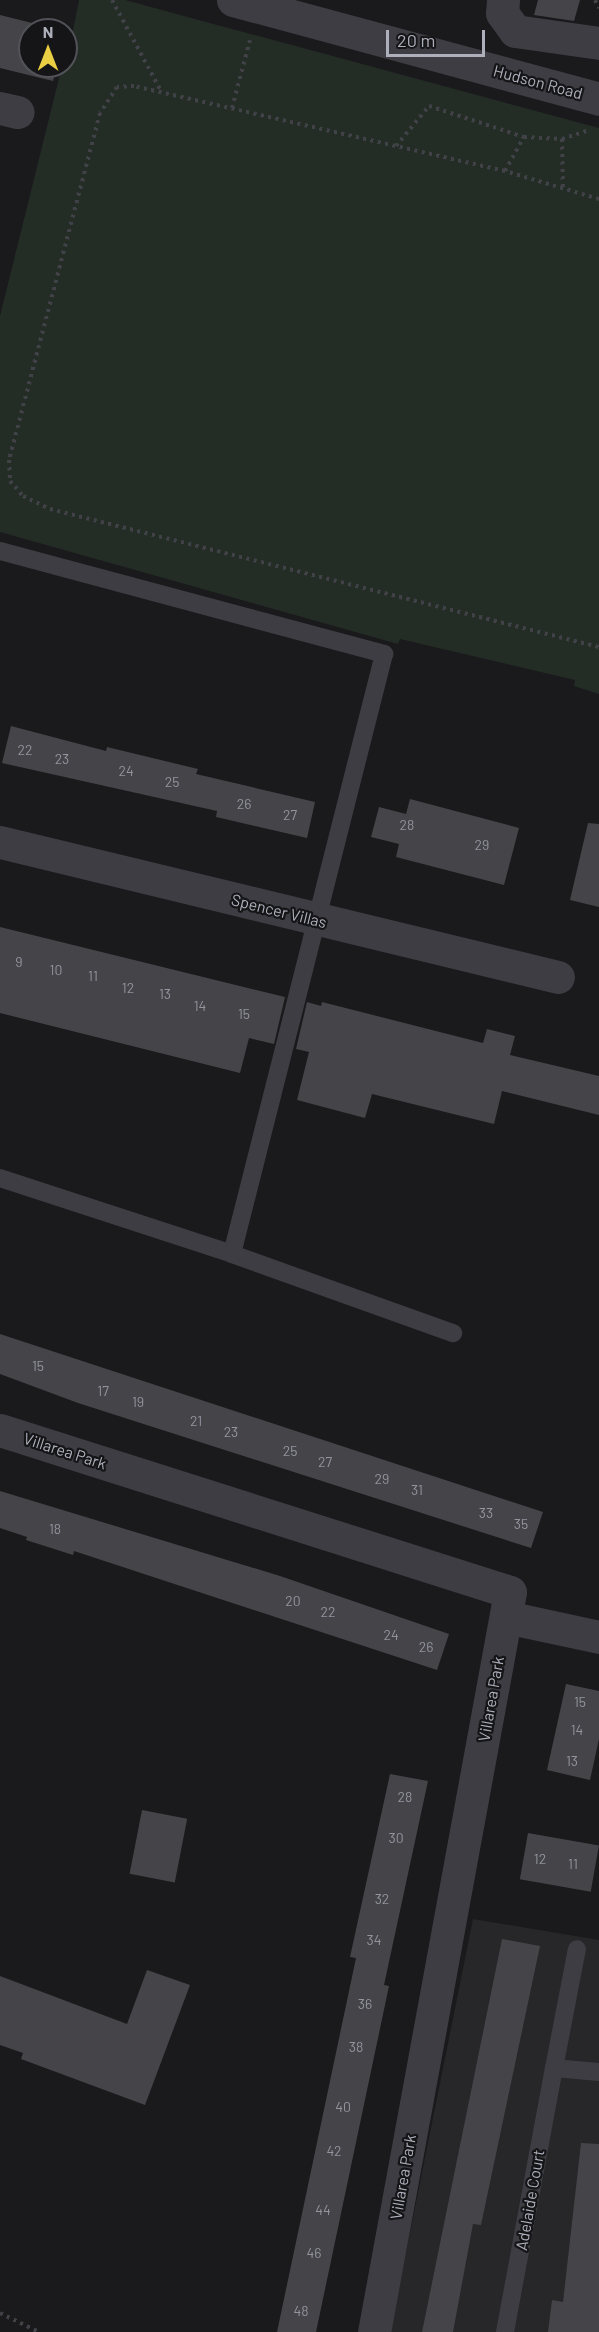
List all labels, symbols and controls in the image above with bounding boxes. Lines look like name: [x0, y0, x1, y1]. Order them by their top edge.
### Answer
north arrow: [18, 18, 78, 78]
scale bar: [389, 18, 488, 56]
text: N: [43, 22, 53, 41]
text: 20 m: [397, 29, 435, 51]
street label: Hudson Road: [491, 61, 585, 103]
house number: 22: [17, 742, 33, 758]
house number: 23: [55, 751, 69, 767]
house number: 24: [118, 763, 134, 779]
house number: 25: [165, 774, 179, 790]
house number: 26: [237, 796, 251, 812]
house number: 27: [283, 807, 297, 823]
house number: 28: [400, 817, 414, 833]
house number: 29: [475, 837, 489, 853]
street label: Spencer Villas: [229, 890, 329, 932]
house number: 9: [15, 954, 23, 970]
house number: 10: [50, 962, 62, 978]
house number: 11: [88, 968, 98, 984]
house number: 12: [122, 980, 134, 996]
house number: 13: [159, 986, 171, 1002]
house number: 14: [194, 998, 206, 1014]
house number: 15: [238, 1006, 250, 1022]
house number: 15: [32, 1358, 44, 1374]
house number: 17: [97, 1383, 109, 1399]
house number: 19: [132, 1394, 144, 1410]
house number: 21: [190, 1413, 202, 1429]
house number: 23: [224, 1424, 238, 1440]
street label: Villarea Park: [21, 1429, 109, 1473]
house number: 25: [283, 1443, 297, 1459]
house number: 27: [318, 1454, 332, 1470]
house number: 29: [375, 1471, 389, 1487]
house number: 31: [411, 1482, 423, 1498]
house number: 33: [479, 1505, 493, 1521]
house number: 35: [514, 1516, 528, 1532]
house number: 18: [49, 1521, 61, 1537]
house number: 20: [285, 1593, 301, 1609]
house number: 22: [320, 1604, 336, 1620]
house number: 24: [383, 1627, 399, 1643]
house number: 26: [419, 1639, 433, 1655]
street label: Villarea Park: [474, 1655, 508, 1743]
house number: 15: [574, 1694, 586, 1710]
house number: 14: [571, 1722, 583, 1738]
house number: 13: [566, 1753, 578, 1769]
house number: 28: [398, 1789, 412, 1805]
house number: 30: [388, 1830, 404, 1846]
house number: 12: [534, 1851, 546, 1867]
house number: 11: [568, 1856, 578, 1872]
house number: 32: [375, 1891, 389, 1907]
house number: 34: [367, 1932, 381, 1948]
house number: 36: [358, 1996, 372, 2012]
house number: 38: [349, 2039, 363, 2055]
house number: 40: [335, 2099, 351, 2115]
street label: Villarea Park: [386, 2133, 420, 2221]
house number: 42: [326, 2143, 342, 2159]
street label: Adelaide Court: [512, 2148, 548, 2252]
house number: 44: [315, 2202, 331, 2218]
house number: 46: [307, 2245, 321, 2261]
house number: 48: [293, 2303, 309, 2319]

